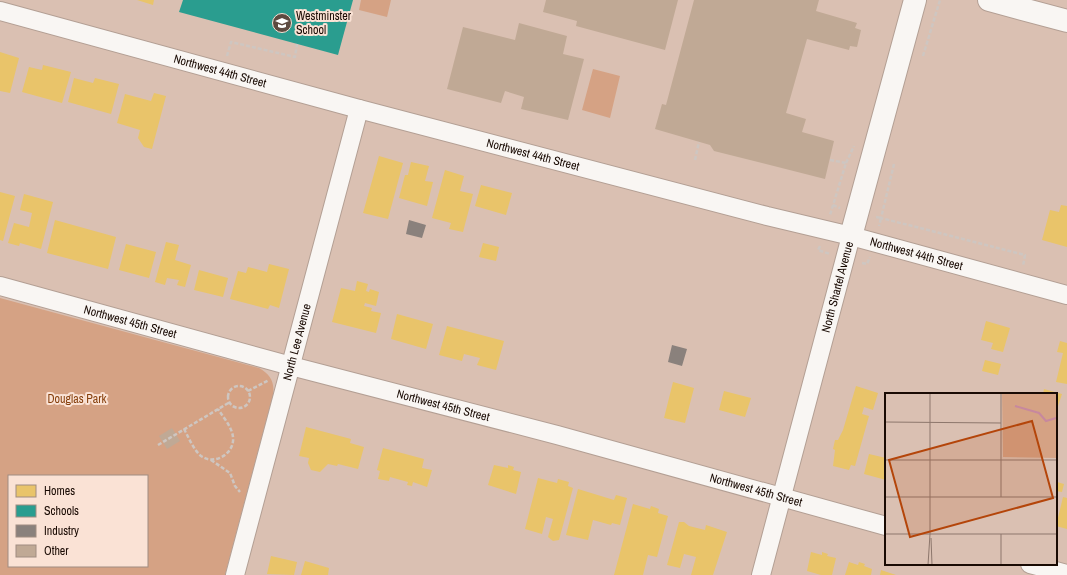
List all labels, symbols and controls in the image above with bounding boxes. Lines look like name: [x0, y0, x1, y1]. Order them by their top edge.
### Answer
place label: Westminster School: [296, 8, 352, 38]
school or university icon: Westminster School: [271, 12, 293, 34]
street label: Northwest 44th Street: [172, 51, 268, 91]
street label: Northwest 44th Street: [485, 135, 581, 175]
street label: Northwest 44th Street: [868, 234, 965, 274]
street label: North Shartel Avenue: [818, 240, 857, 334]
street label: Northwest 45th Street: [82, 301, 179, 342]
street label: North Lee Avenue: [279, 302, 315, 382]
street label: Northwest 45th Street: [395, 386, 492, 425]
park label: Douglas Park: [47, 391, 107, 407]
inset map: [885, 393, 1057, 565]
street label: Northwest 45th Street: [708, 470, 804, 511]
legend: [8, 475, 148, 567]
text: Homes: [44, 483, 75, 499]
text: Schools: [44, 503, 79, 519]
text: Industry: [44, 523, 79, 539]
text: Other: [44, 543, 69, 559]

